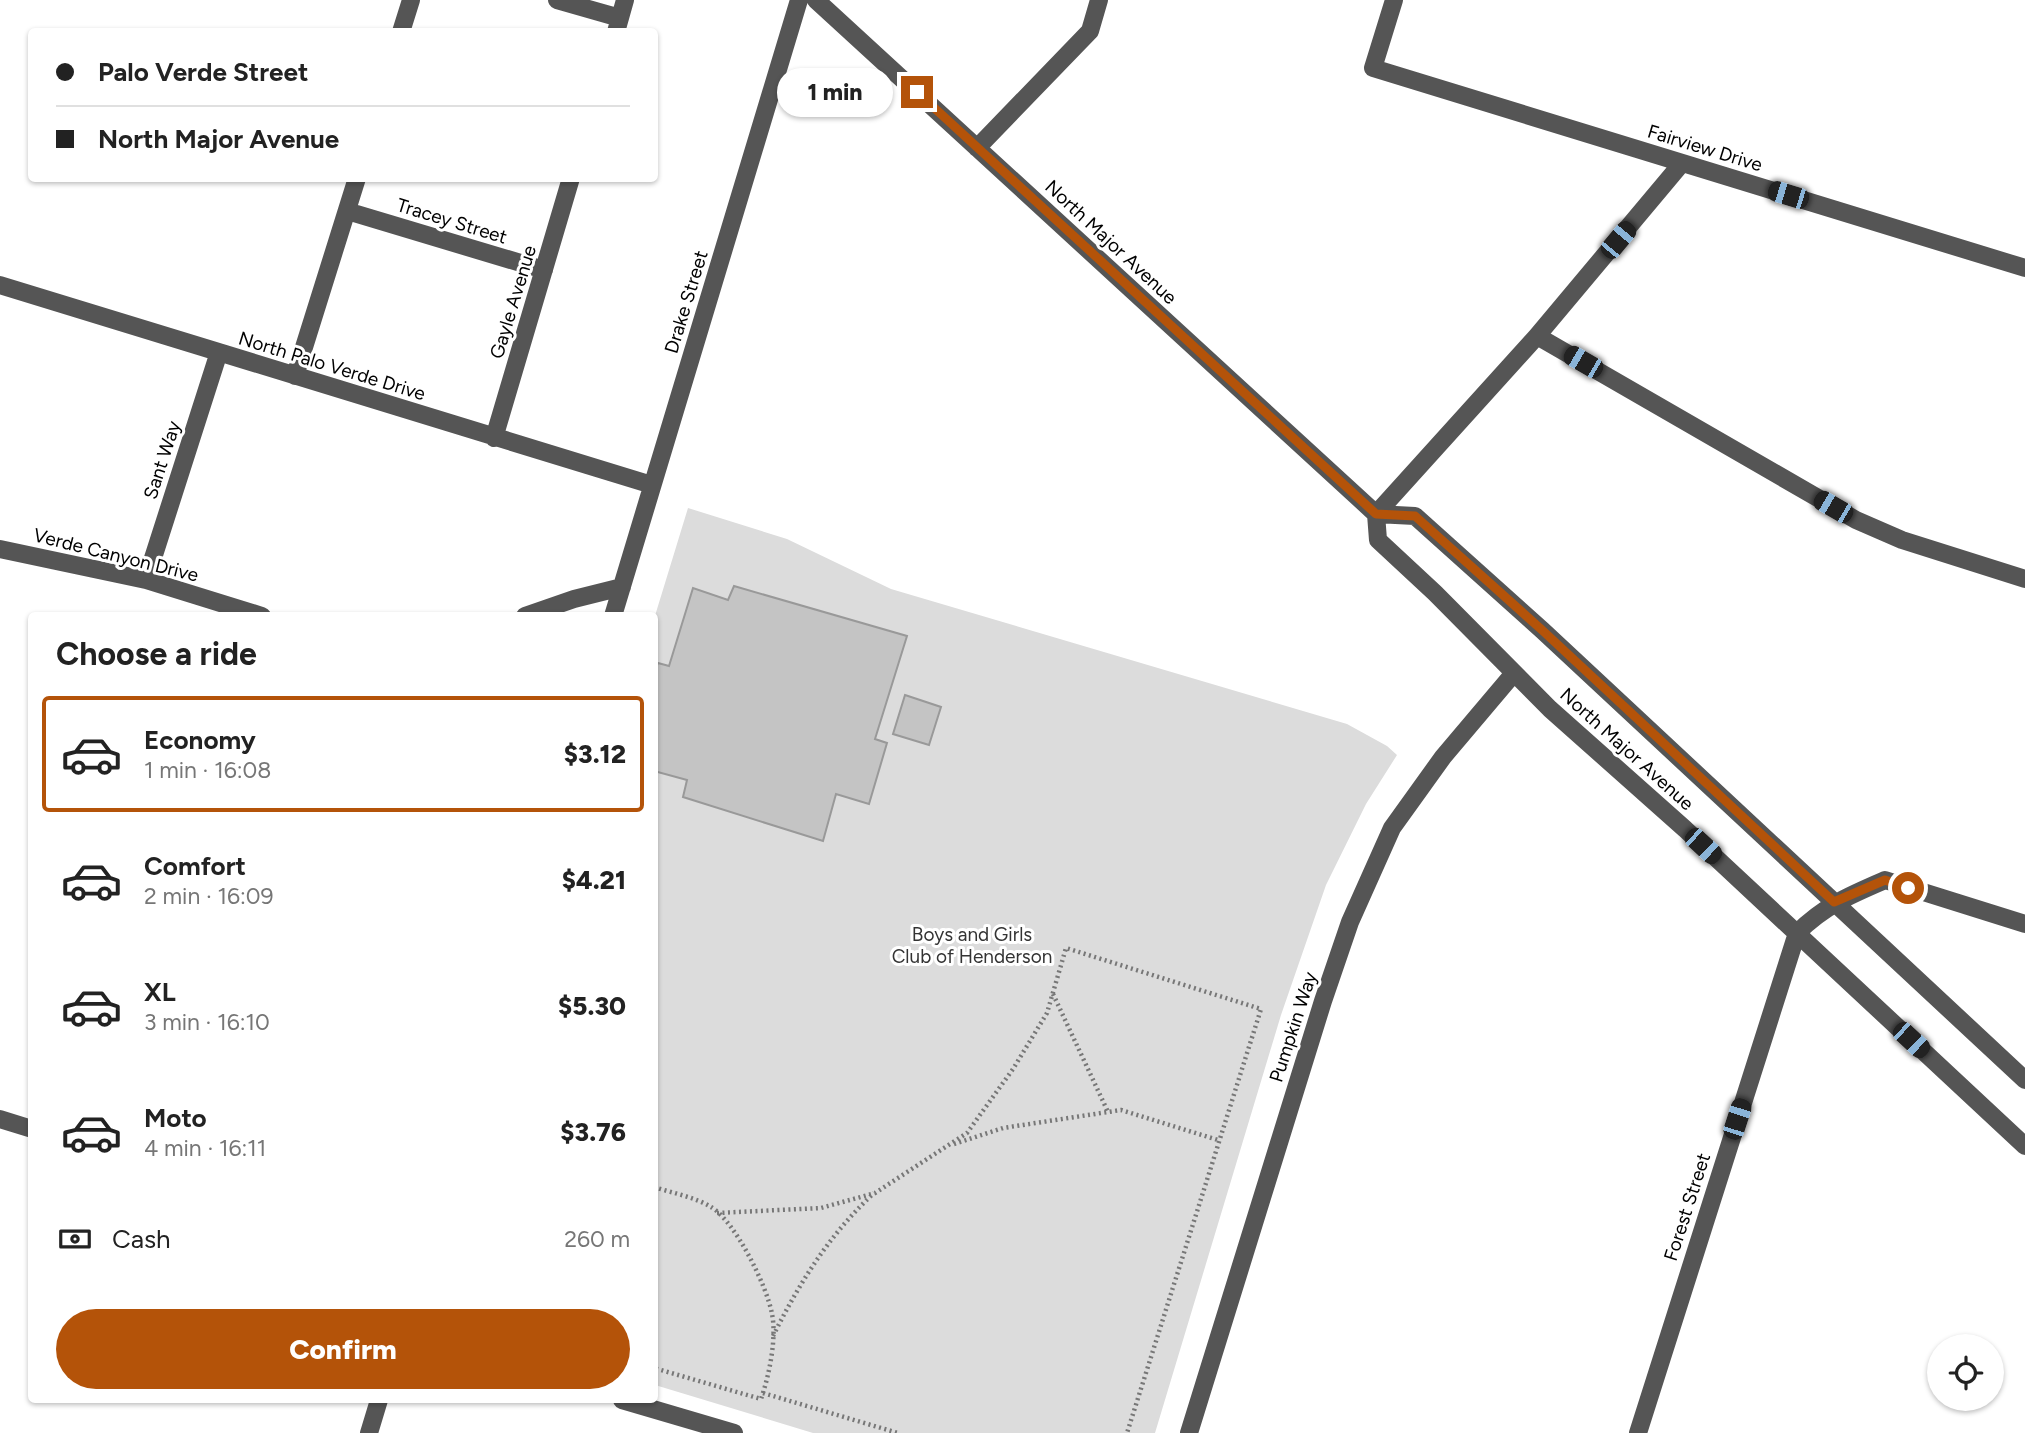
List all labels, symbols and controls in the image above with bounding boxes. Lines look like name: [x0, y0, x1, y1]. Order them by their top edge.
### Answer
text: Palo Verde Street: [98, 56, 308, 88]
callout: 1 min: [777, 68, 892, 116]
route end: [901, 76, 933, 108]
text: 1 min: [808, 78, 862, 106]
street label: Fairview Drive: [1645, 120, 1765, 176]
text: North Major Avenue: [98, 123, 339, 155]
street label: North Major Avenue: [1040, 175, 1182, 309]
car: [1765, 179, 1812, 211]
street label: Tracey Street: [394, 193, 510, 249]
car: [1597, 217, 1640, 263]
street label: Gayle Avenue: [485, 242, 541, 362]
street label: Drake Street: [659, 248, 713, 356]
street label: North Palo Verde Drive: [236, 327, 428, 405]
car: [1560, 342, 1607, 382]
street label: Sant Way: [139, 418, 185, 502]
car: [1810, 487, 1857, 527]
street label: Verde Canyon Drive: [31, 523, 201, 587]
text: Choose a ride: [56, 635, 257, 673]
street label: North Major Avenue: [1555, 683, 1699, 815]
icon: car: [60, 723, 123, 786]
text: Economy: [144, 724, 256, 756]
text: $3.12: [564, 738, 626, 770]
text: 1 min · 16:08: [144, 756, 271, 784]
car: [1681, 824, 1726, 868]
icon: car: [60, 849, 123, 912]
text: Comfort: [144, 850, 246, 882]
text: $4.21: [562, 864, 626, 896]
route start: [1892, 872, 1924, 904]
text: 2 min · 16:09: [144, 882, 274, 910]
park label: Boys and Girls Club of Henderson: [892, 923, 1052, 968]
street label: Pumpkin Way: [1264, 969, 1322, 1085]
icon: car: [60, 975, 123, 1038]
text: XL: [144, 976, 176, 1008]
text: $5.30: [558, 990, 626, 1022]
text: 3 min · 16:10: [144, 1008, 270, 1036]
car: [1889, 1018, 1934, 1062]
car: [1721, 1096, 1754, 1142]
icon: car: [60, 1101, 123, 1164]
text: Moto: [144, 1102, 207, 1134]
text: $3.76: [560, 1116, 626, 1148]
text: 4 min · 16:11: [144, 1134, 266, 1162]
street label: Forest Street: [1659, 1150, 1715, 1264]
icon: cash: [56, 1220, 94, 1258]
text: Cash: [112, 1223, 171, 1255]
text: 260 m: [564, 1225, 630, 1253]
button: Confirm: [56, 1309, 630, 1389]
map controls: [1927, 1334, 2004, 1411]
button: locate: [1927, 1334, 2004, 1411]

